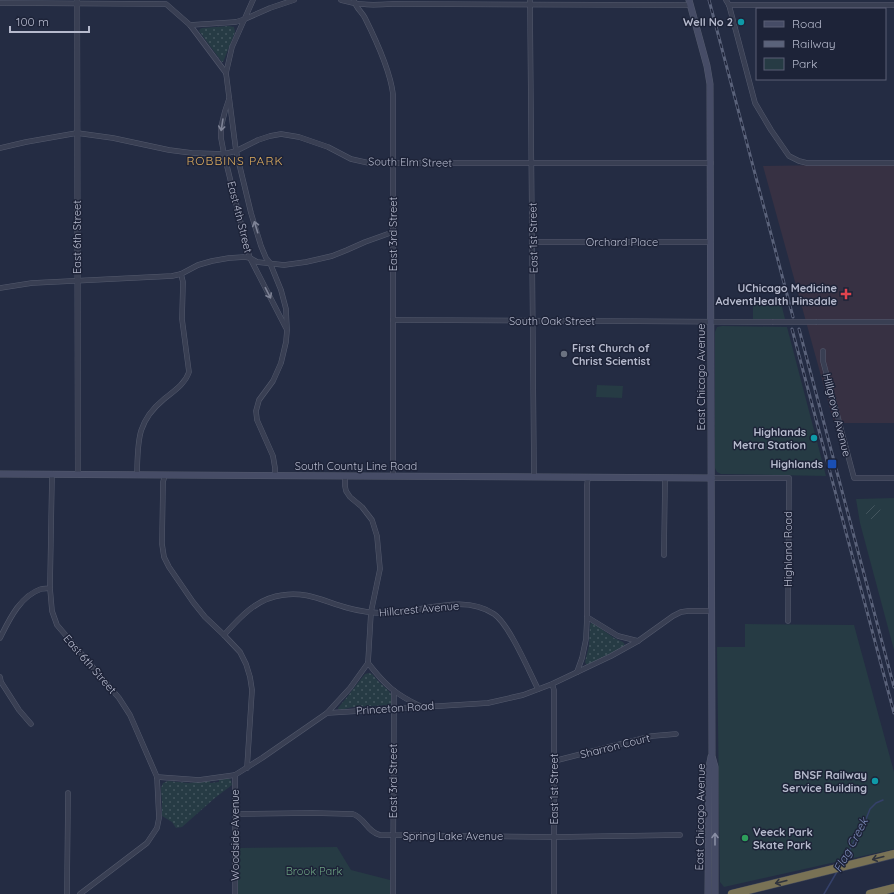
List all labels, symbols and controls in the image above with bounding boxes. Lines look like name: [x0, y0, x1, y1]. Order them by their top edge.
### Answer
scale bar: [10, 8, 89, 34]
legend: [756, 8, 886, 80]
text: 100 m: [16, 14, 49, 29]
place label: Well No 2: [683, 15, 733, 29]
text: Road: [792, 16, 822, 31]
marker: Well No 2: [736, 17, 746, 27]
text: Railway: [792, 36, 836, 51]
text: Park: [792, 56, 817, 71]
one-way arrow: [218, 118, 226, 131]
district label: ROBBINS PARK: [186, 153, 284, 168]
street label: South Elm Street: [368, 154, 452, 170]
street label: East 4th Street: [224, 180, 256, 255]
street label: East 3rd Street: [386, 197, 400, 271]
street label: East 6th Street: [70, 200, 84, 274]
street label: East 1st Street: [525, 202, 541, 274]
one-way arrow: [252, 221, 259, 234]
street label: Orchard Place: [586, 235, 658, 249]
place label: UChicago Medicine AdventHealth Hinsdale: [716, 281, 838, 308]
one-way arrow: [264, 287, 272, 299]
marker: UChicago Medicine AdventHealth Hinsdale: [840, 288, 852, 300]
street label: South Oak Street: [509, 314, 595, 328]
street label: East Chicago Avenue: [694, 324, 708, 430]
place label: First Church of Christ Scientist: [572, 341, 650, 368]
marker: First Church of Christ Scientist: [559, 349, 569, 359]
street label: Hillgrove Avenue: [820, 372, 854, 458]
place label: Highlands Metra Station: [733, 425, 806, 452]
marker: Highlands Metra Station: [809, 433, 819, 443]
place label: Highlands: [770, 457, 823, 471]
marker: Highlands: [826, 458, 838, 470]
street label: South County Line Road: [295, 459, 417, 473]
street label: Highland Road: [781, 511, 795, 587]
street label: Hillcrest Avenue: [378, 599, 460, 619]
street label: East 6th Street: [61, 632, 120, 697]
street label: Princeton Road: [355, 698, 435, 718]
street label: Sharron Court: [579, 731, 652, 761]
street label: East 3rd Street: [386, 744, 400, 818]
street label: East 1st Street: [547, 753, 561, 824]
street label: East Chicago Avenue: [692, 763, 708, 871]
place label: BNSF Railway Service Building: [782, 768, 867, 795]
marker: BNSF Railway Service Building: [870, 776, 880, 786]
street label: Woodside Avenue: [228, 789, 242, 881]
water label: Flag Creek: [830, 813, 872, 875]
place label: Veeck Park Skate Park: [753, 825, 813, 852]
street label: Spring Lake Avenue: [403, 829, 503, 843]
one-way arrow: [711, 833, 719, 846]
marker: Veeck Park Skate Park: [740, 833, 750, 843]
one-way arrow: [872, 855, 885, 862]
park label: Brook Park: [286, 864, 342, 878]
one-way arrow: [775, 879, 788, 886]

